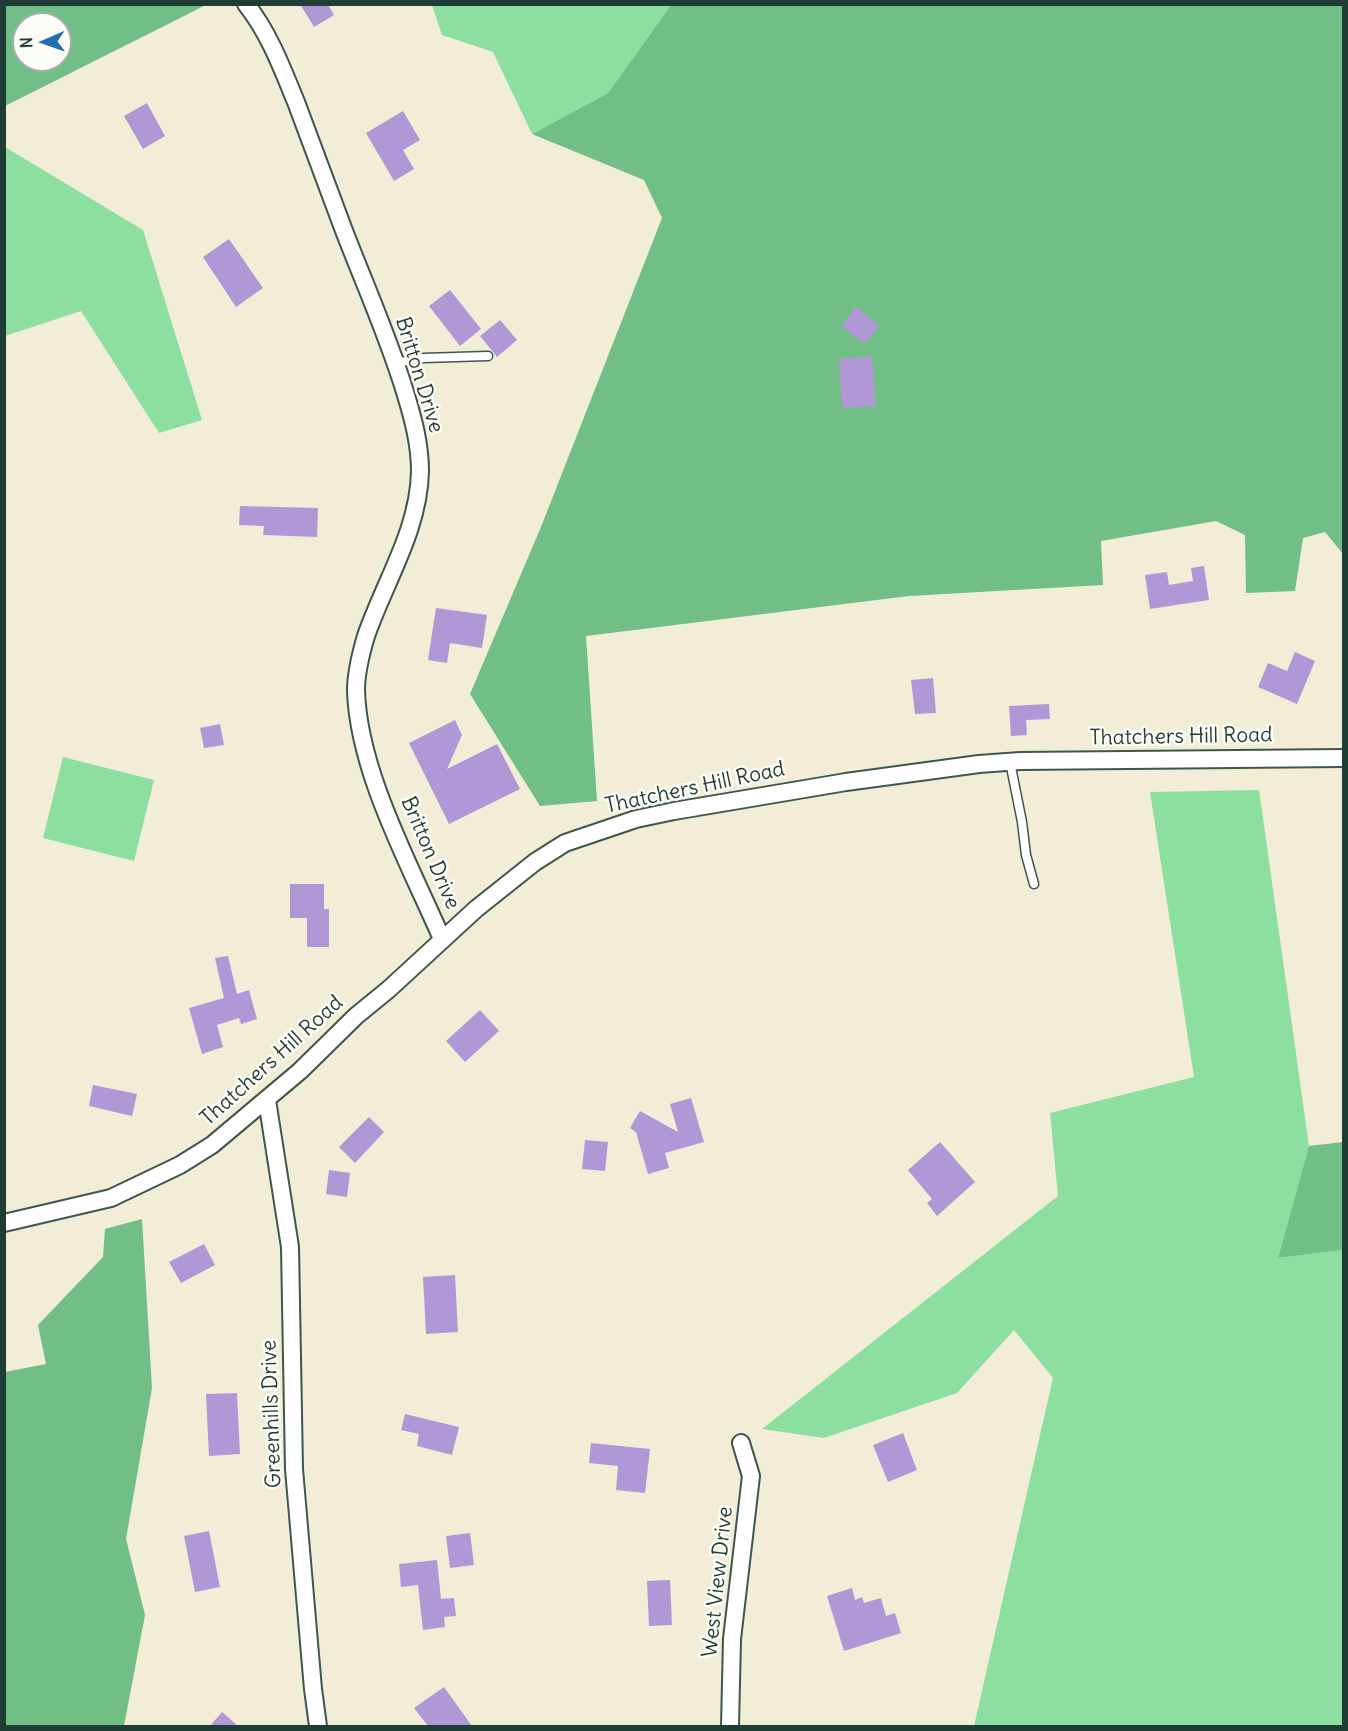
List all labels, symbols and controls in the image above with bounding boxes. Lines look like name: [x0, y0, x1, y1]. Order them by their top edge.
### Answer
north arrow: [12, 12, 72, 72]
text: N: [16, 37, 36, 48]
street label: Britton Drive: [389, 314, 449, 436]
street label: Thatchers Hill Road: [1089, 723, 1273, 751]
street label: Thatchers Hill Road: [603, 757, 787, 819]
street label: Britton Drive: [395, 793, 465, 913]
street label: Thatchers Hill Road: [196, 990, 348, 1132]
street label: Greenhills Drive: [257, 1339, 287, 1489]
street label: West View Drive: [698, 1505, 738, 1659]

